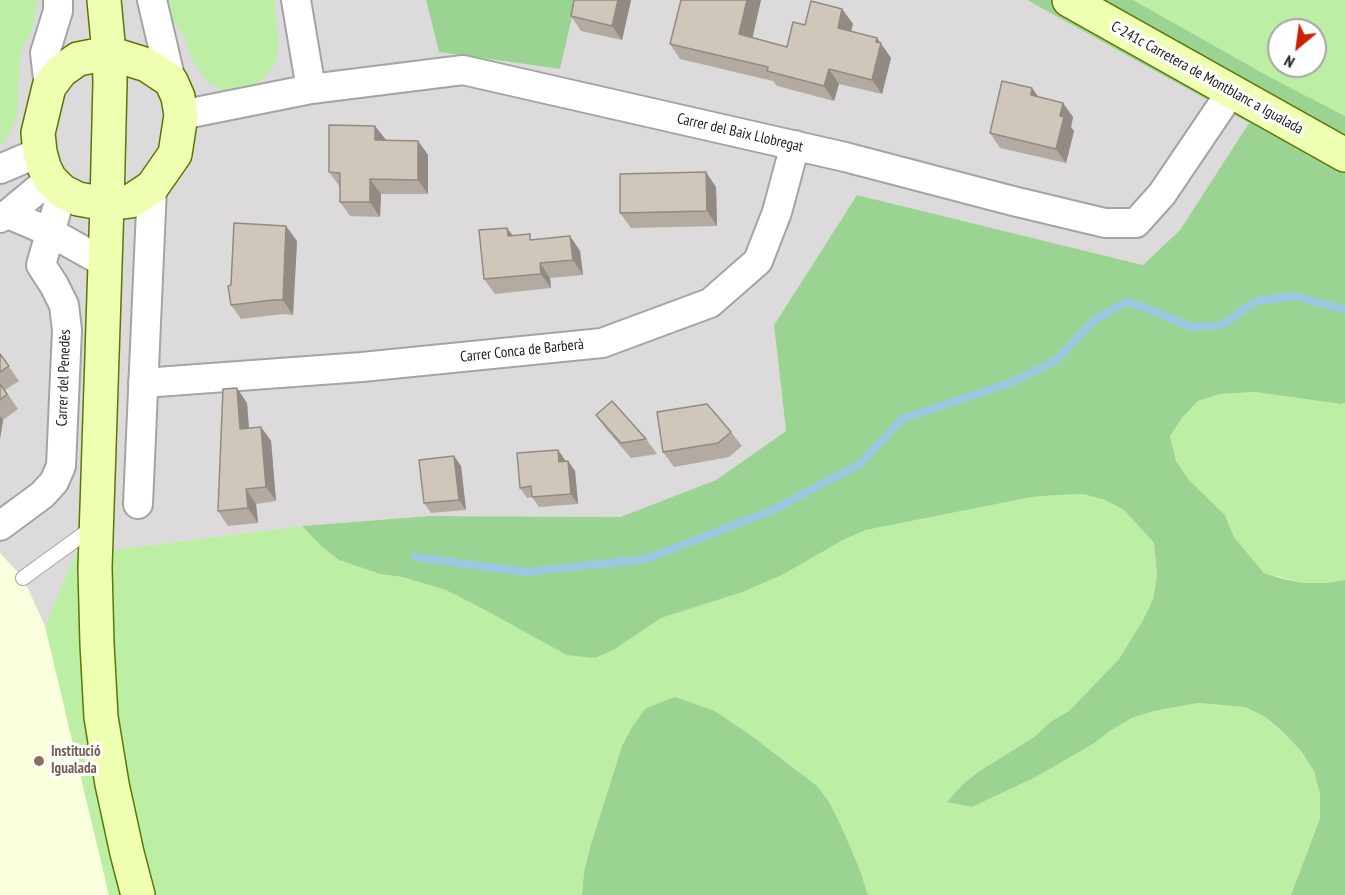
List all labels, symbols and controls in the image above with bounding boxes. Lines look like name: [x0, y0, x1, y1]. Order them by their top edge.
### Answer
street label: C-241c Carretera de Montblanc a Igualada: [1108, 18, 1306, 138]
north arrow: [1267, 18, 1327, 78]
text: N: [1281, 51, 1298, 73]
street label: Carrer del Baix Llobregat: [675, 110, 805, 156]
street label: Carrer del Penedès: [53, 329, 75, 427]
street label: Carrer Conca de Barberà: [459, 336, 585, 366]
place label: Institució Igualada: [51, 743, 101, 778]
marker: Institució Igualada: [32, 754, 46, 768]

